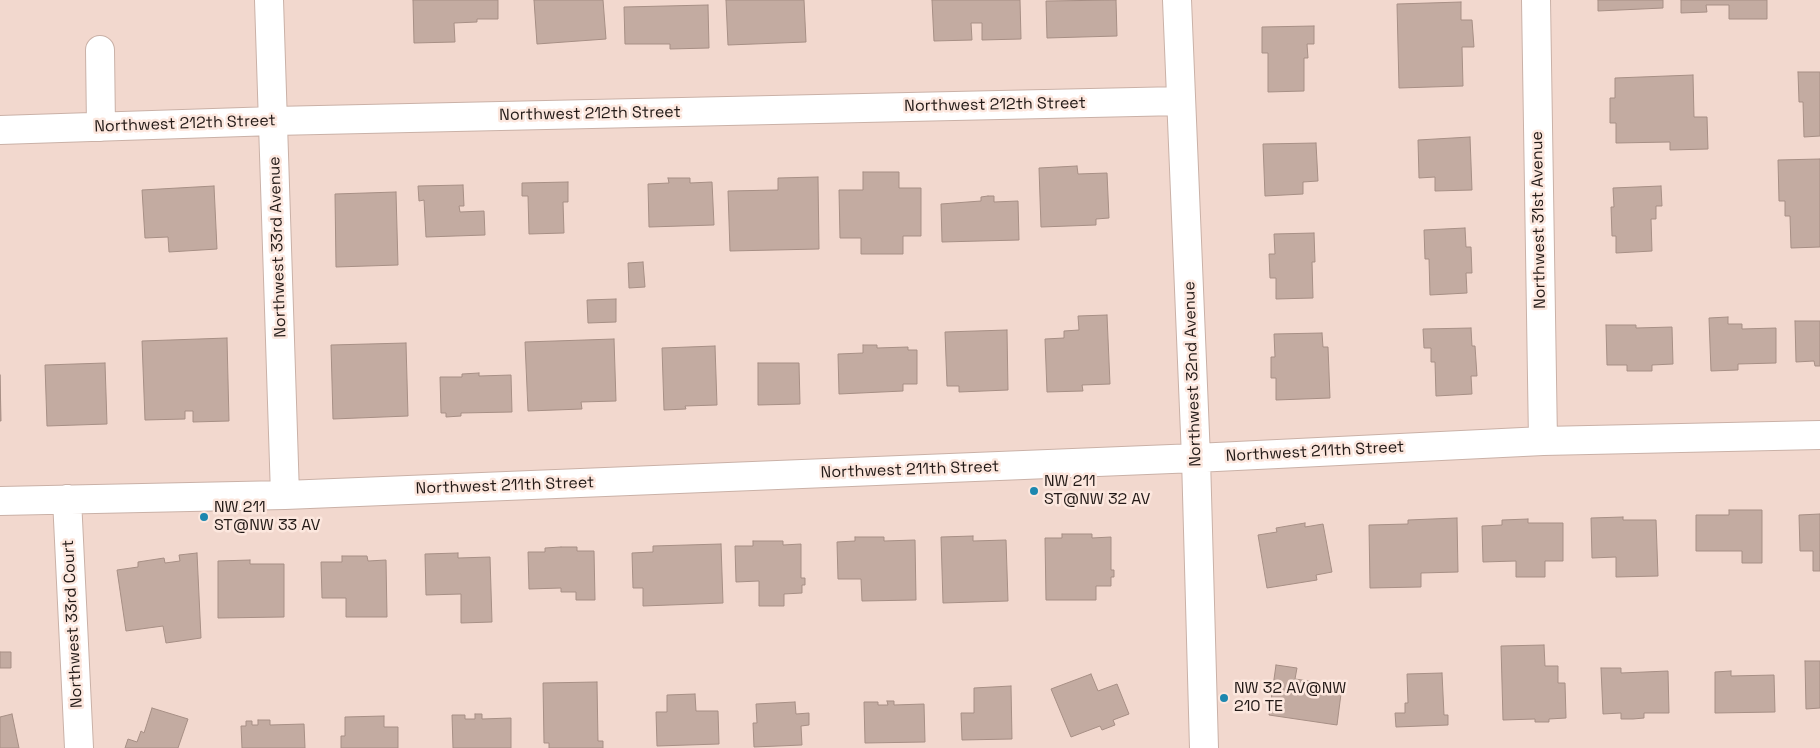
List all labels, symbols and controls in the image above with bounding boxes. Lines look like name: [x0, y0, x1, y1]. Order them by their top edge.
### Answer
street label: Northwest 212th Street: [904, 94, 1086, 116]
street label: Northwest 212th Street: [499, 103, 681, 125]
street label: Northwest 212th Street: [94, 111, 276, 137]
street label: Northwest 31st Avenue: [1528, 131, 1550, 309]
street label: Northwest 33rd Avenue: [265, 156, 291, 338]
street label: Northwest 32nd Avenue: [1180, 281, 1206, 467]
street label: Northwest 211th Street: [1225, 438, 1405, 466]
street label: Northwest 211th Street: [820, 457, 1000, 483]
place label: NW 211 ST@NW 32 AV: [1044, 472, 1150, 510]
street label: Northwest 211th Street: [415, 473, 595, 499]
marker: NW 211 ST@NW 32 AV: [1028, 485, 1040, 497]
place label: NW 211 ST@NW 33 AV: [214, 498, 320, 536]
marker: NW 211 ST@NW 33 AV: [198, 511, 210, 523]
street label: Northwest 33rd Court: [59, 539, 87, 709]
place label: NW 32 AV@NW 210 TE: [1234, 679, 1346, 717]
marker: NW 32 AV@NW 210 TE: [1218, 692, 1230, 704]

